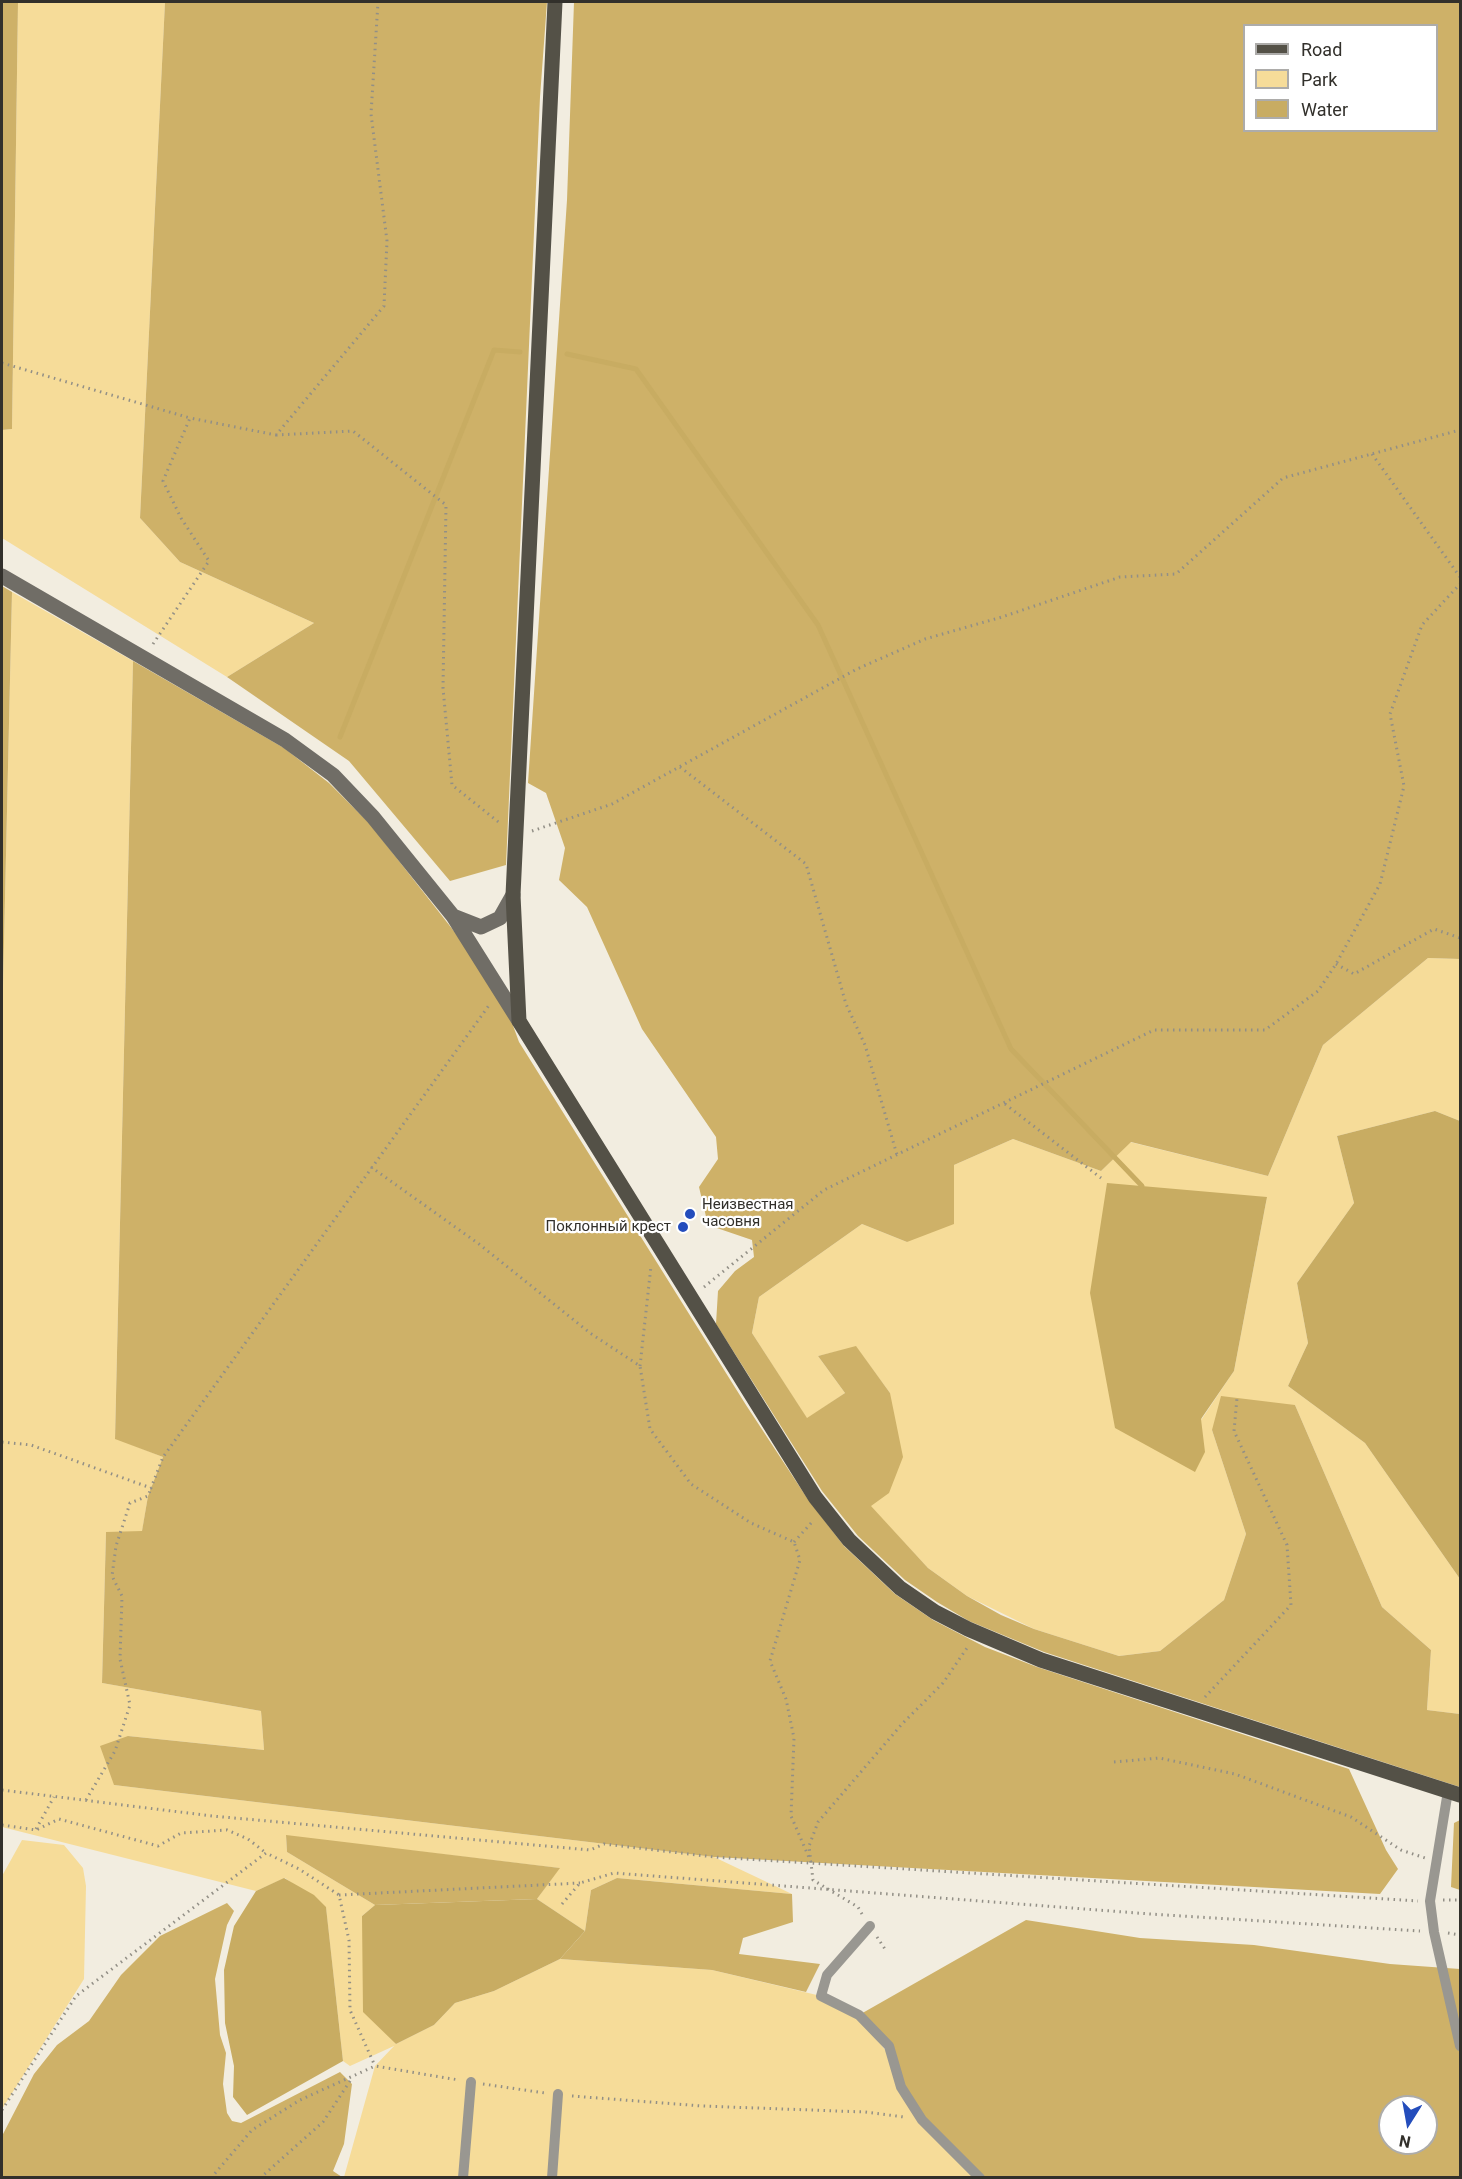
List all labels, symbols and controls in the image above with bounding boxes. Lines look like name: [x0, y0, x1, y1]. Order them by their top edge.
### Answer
legend: [1243, 24, 1438, 132]
text: Road: [1301, 39, 1342, 60]
text: Park: [1301, 69, 1337, 90]
text: Water: [1301, 99, 1348, 120]
place label: Неизвестная часовня: [702, 1196, 794, 1231]
marker: Неизвестная часовня: [683, 1207, 697, 1221]
place label: Поклонный крест: [546, 1218, 671, 1236]
marker: Поклонный крест: [676, 1220, 690, 1234]
north arrow: [1378, 2095, 1438, 2155]
text: N: [1398, 2131, 1412, 2152]

